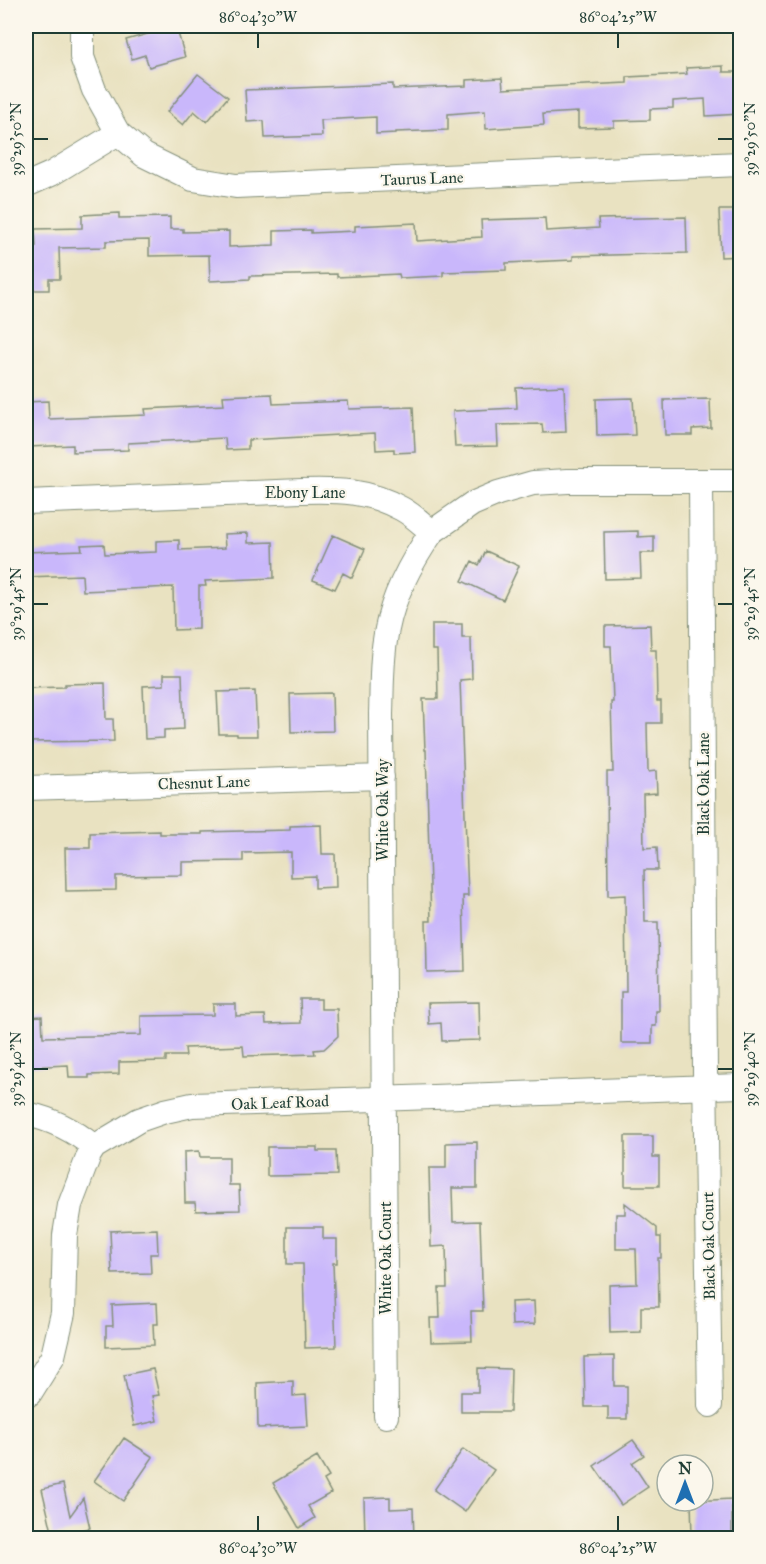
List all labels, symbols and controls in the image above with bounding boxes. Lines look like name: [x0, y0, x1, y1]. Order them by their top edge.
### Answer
text: 86°04'30"W: [219, 8, 298, 26]
text: 86°04'25"W: [579, 8, 657, 26]
text: 39°29'50"N: [7, 102, 25, 176]
text: 39°29'50"N: [741, 102, 759, 176]
street label: Taurus Lane: [380, 168, 464, 189]
street label: Ebony Lane: [265, 483, 346, 502]
text: 39°29'45"N: [7, 567, 25, 641]
text: 39°29'45"N: [741, 567, 759, 641]
street label: Black Oak Lane: [694, 732, 713, 836]
street label: White Oak Way: [373, 758, 392, 861]
street label: Chesnut Lane: [158, 771, 251, 794]
text: 39°29'40"N: [7, 1031, 25, 1107]
text: 39°29'40"N: [741, 1031, 759, 1107]
street label: Oak Leaf Road: [231, 1091, 329, 1114]
street label: Black Oak Court: [698, 1191, 719, 1300]
street label: White Oak Court: [376, 1201, 395, 1315]
north arrow: [655, 1453, 715, 1513]
text: N: [678, 1459, 692, 1478]
text: 86°04'30"W: [219, 1539, 298, 1557]
text: 86°04'25"W: [579, 1539, 657, 1557]

